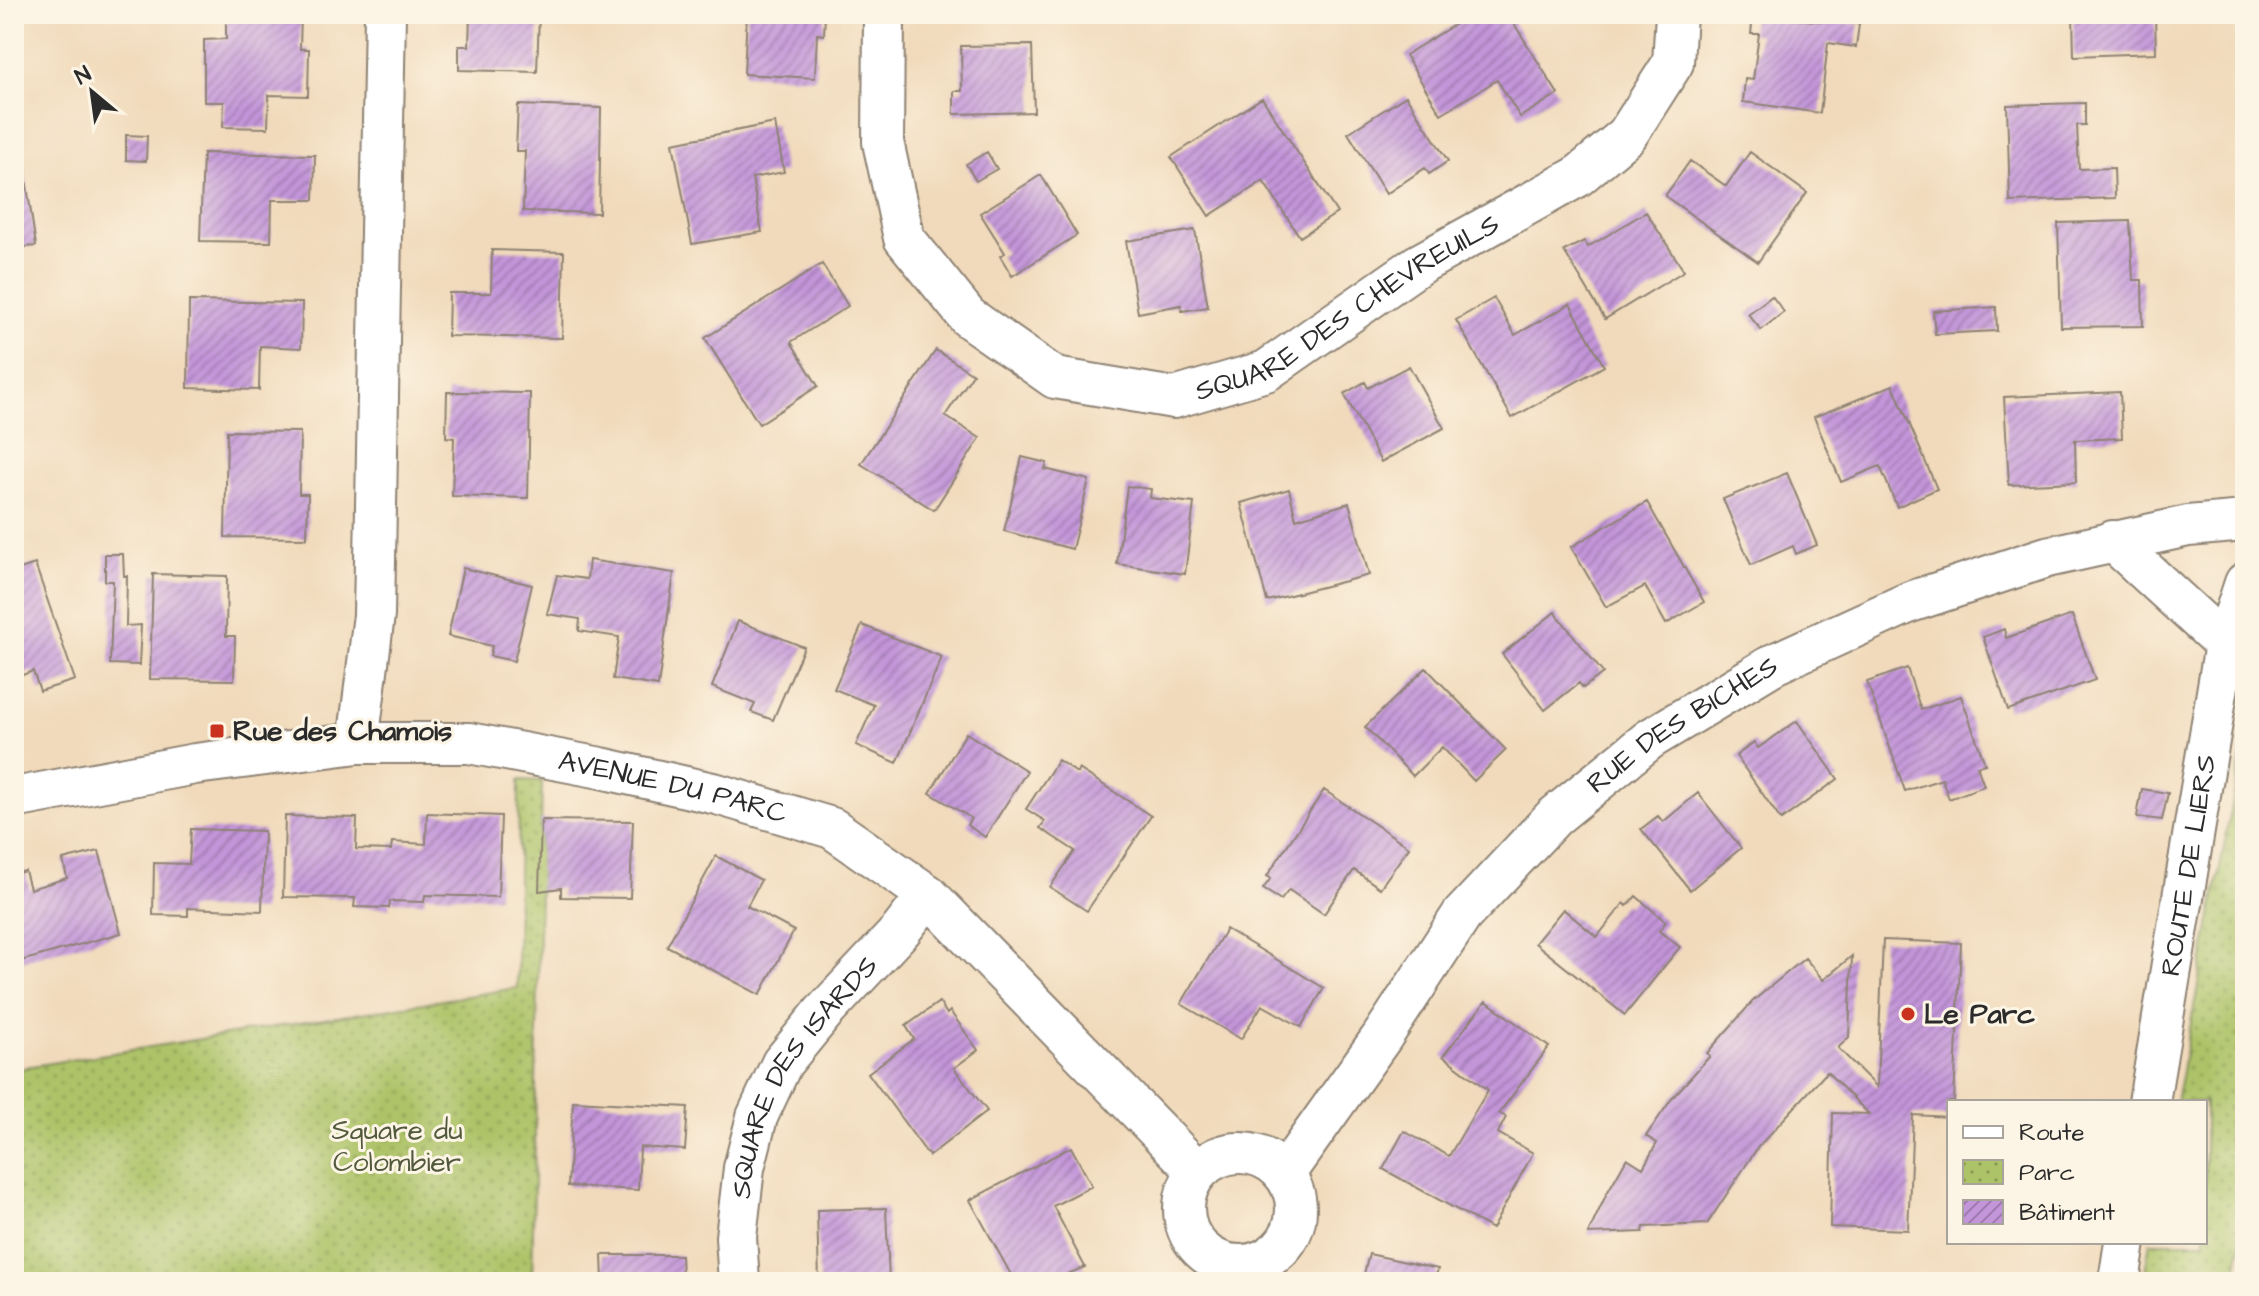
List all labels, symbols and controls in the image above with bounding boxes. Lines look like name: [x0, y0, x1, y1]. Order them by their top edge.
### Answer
north arrow: [52, 52, 132, 132]
text: N: [69, 59, 97, 93]
street label: SQUARE DES CHEVREUILS: [1191, 204, 1506, 410]
street label: RUE DES BICHES: [1578, 647, 1785, 802]
place label: Rue des Chamois: [233, 712, 452, 751]
marker: Rue des Chamois: [208, 722, 226, 740]
street label: AVENUE DU PARC: [555, 741, 792, 833]
street label: ROUTE DE LIERS: [2151, 752, 2226, 979]
street label: SQUARE DES ISARDS: [721, 947, 887, 1200]
place label: Le Parc: [1924, 995, 2035, 1034]
marker: Le Parc: [1899, 1005, 1917, 1023]
legend: [1947, 1100, 2207, 1244]
park label: Square du Colombier: [331, 1111, 463, 1182]
text: Route: [2019, 1116, 2085, 1150]
text: Parc: [2019, 1156, 2075, 1190]
text: Bâtiment: [2019, 1196, 2115, 1230]

